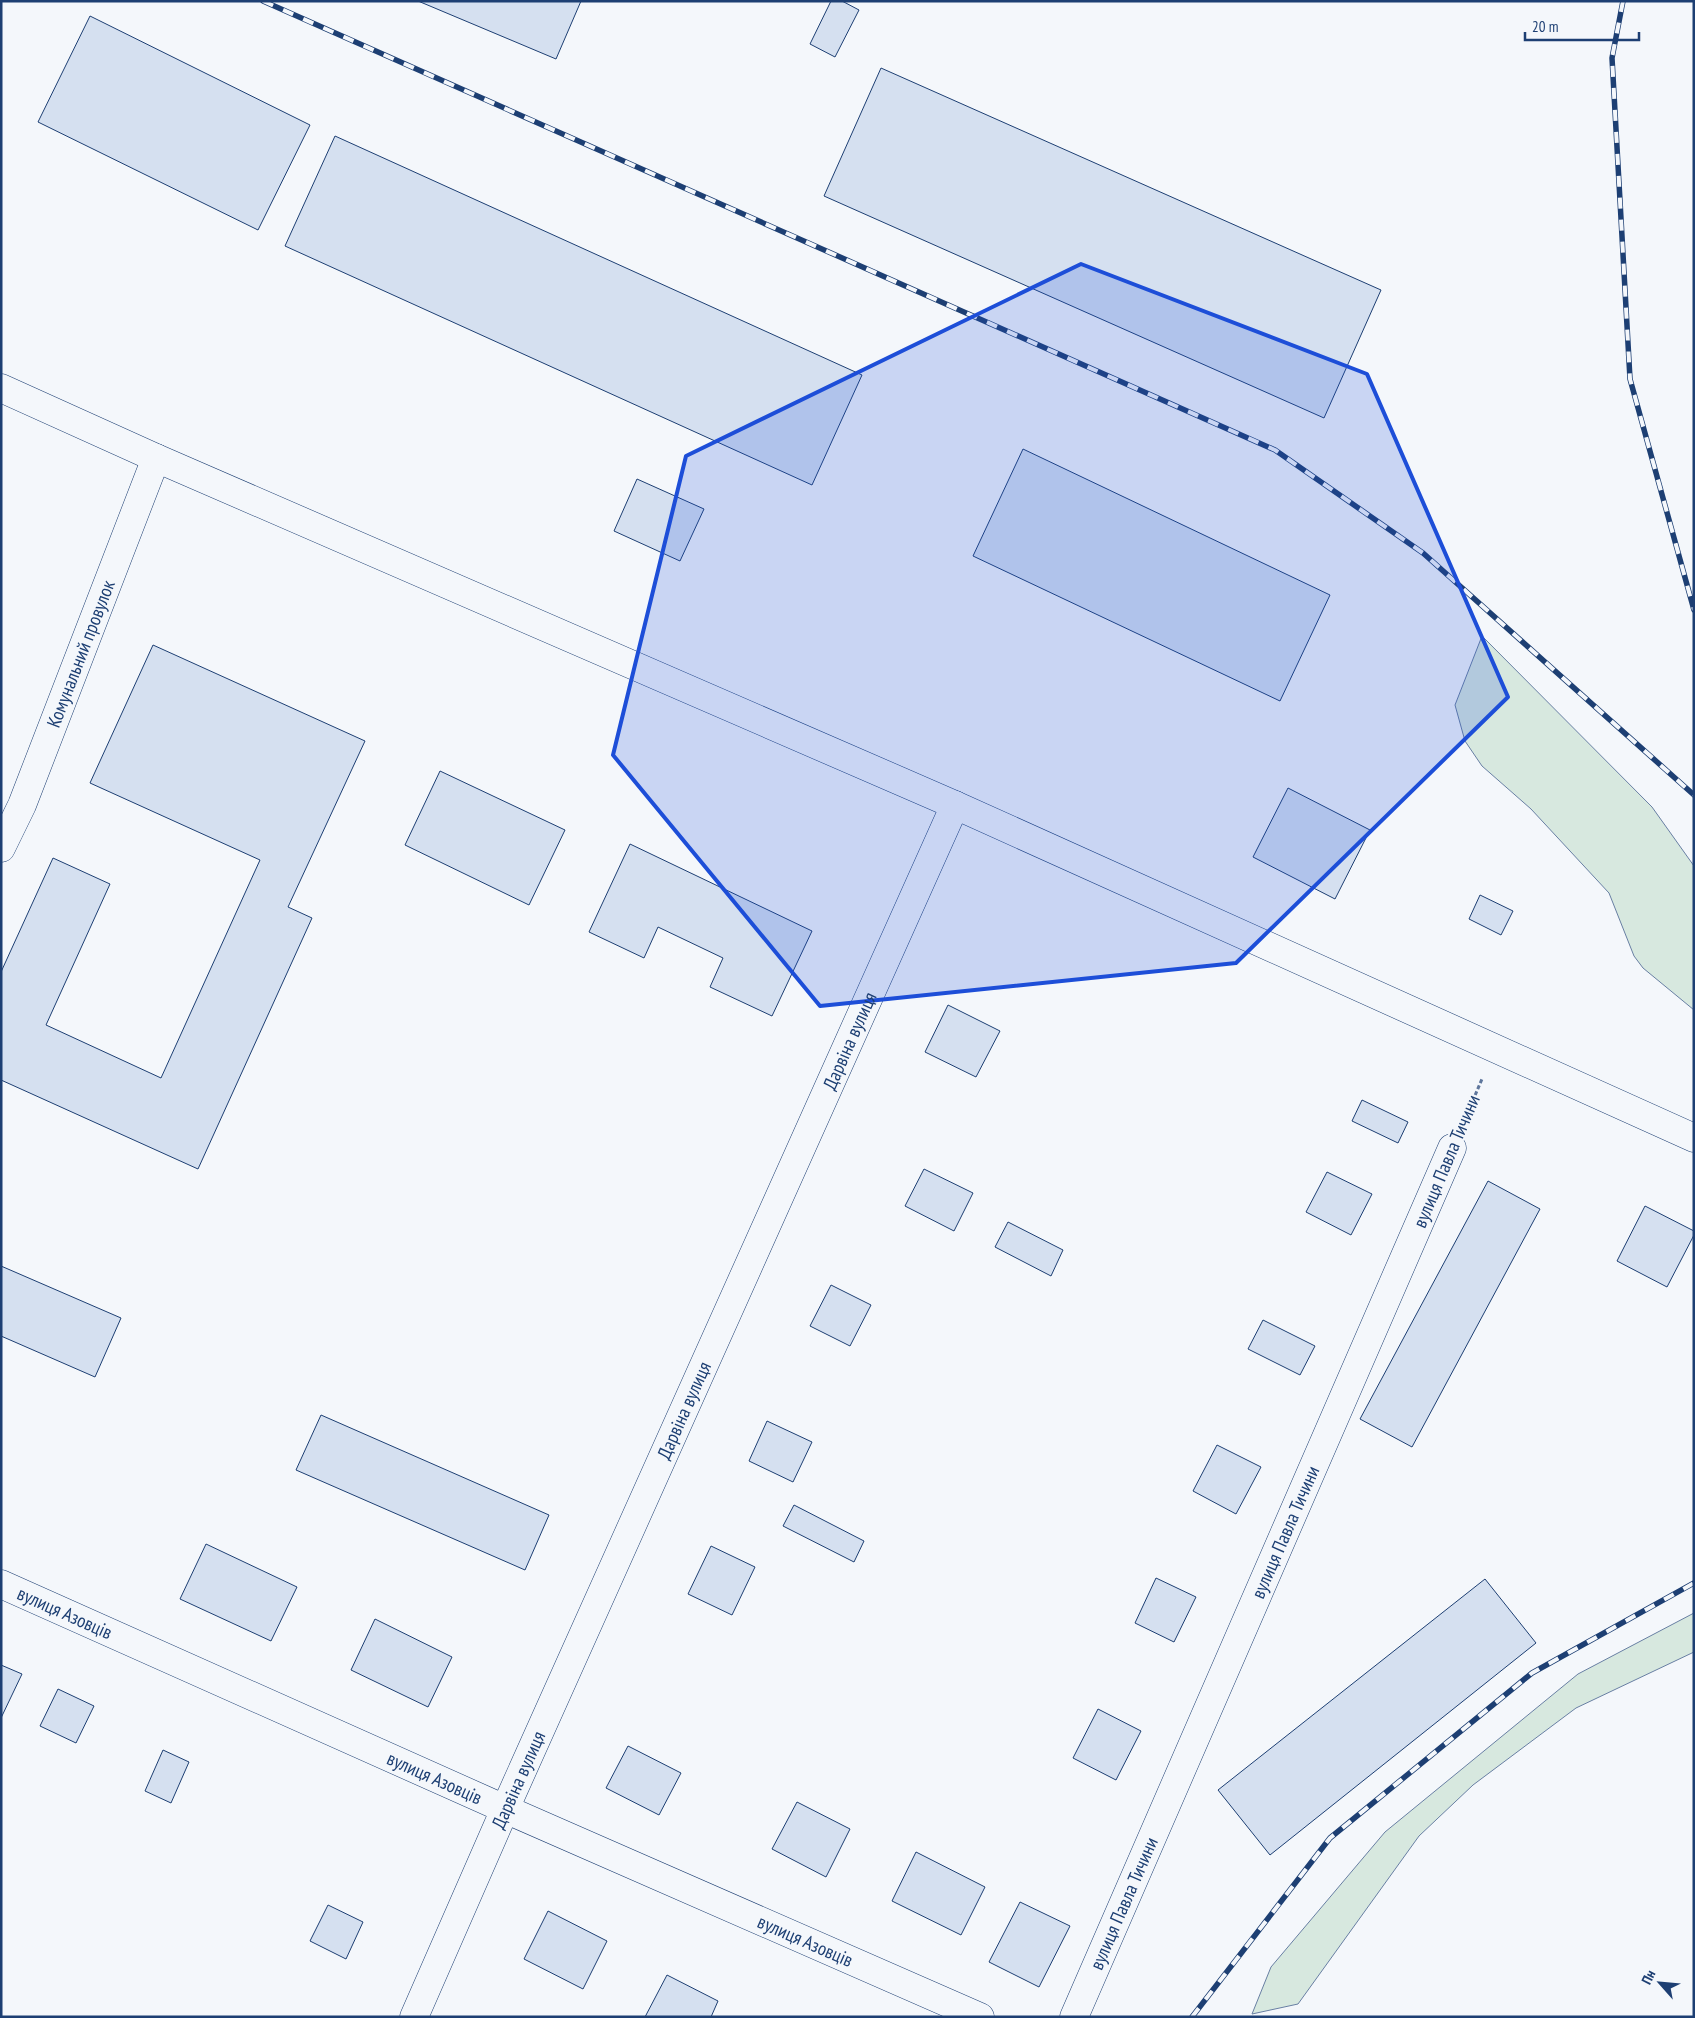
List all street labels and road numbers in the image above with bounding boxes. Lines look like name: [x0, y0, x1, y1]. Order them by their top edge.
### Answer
street label: Комунальний провулок: [41, 576, 120, 731]
street label: Дарвіна вулиця: [817, 988, 882, 1093]
street label: вулиця Павла Тичини: [1407, 1091, 1485, 1231]
street label: Дарвіна вулиця: [651, 1358, 716, 1463]
street label: вулиця Павла Тичини: [1246, 1462, 1324, 1602]
street label: вулиця Азовців: [14, 1581, 116, 1644]
street label: Дарвіна вулиця: [486, 1727, 550, 1832]
street label: вулиця Азовців: [383, 1746, 486, 1809]
street label: вулиця Павла Тичини: [1084, 1833, 1163, 1973]
street label: вулиця Азовців: [754, 1909, 857, 1972]

